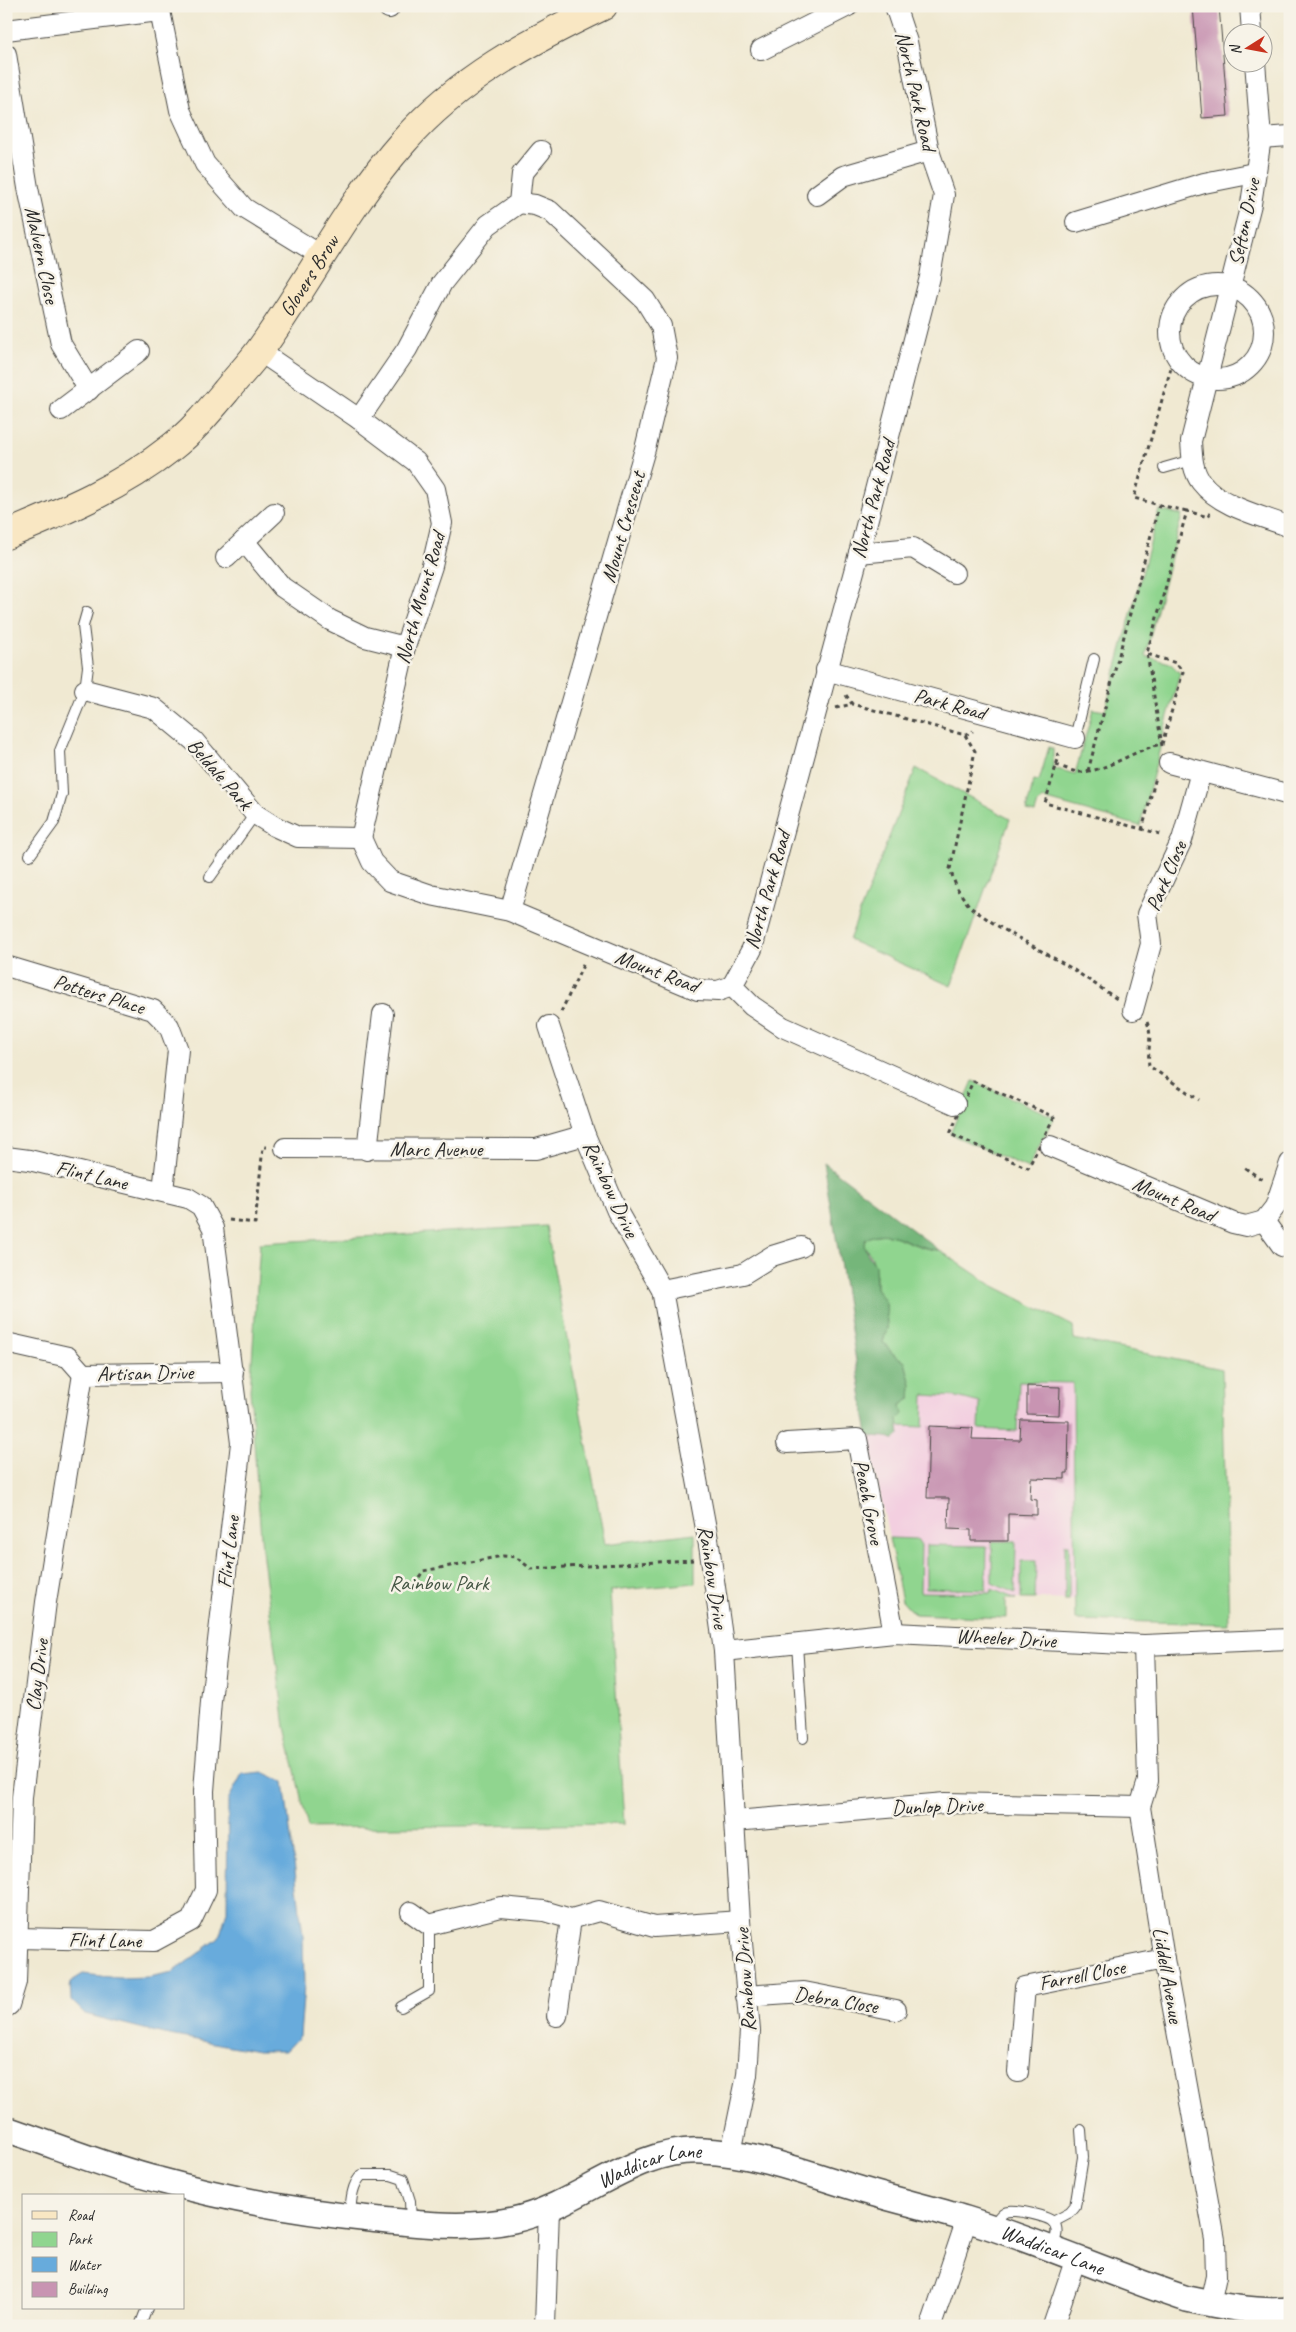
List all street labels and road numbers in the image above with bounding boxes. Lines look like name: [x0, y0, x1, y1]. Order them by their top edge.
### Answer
street label: North Park Road: [890, 29, 943, 156]
street label: Sefton Drive: [1222, 174, 1266, 268]
street label: Malvern Close: [19, 204, 65, 308]
street label: Glovers Brow: [274, 228, 346, 321]
street label: North Park Road: [845, 434, 902, 561]
street label: Mount Crescent: [595, 467, 652, 585]
street label: North Mount Road: [389, 527, 452, 667]
street label: Park Road: [911, 682, 991, 727]
street label: Beldale Park: [182, 733, 259, 816]
street label: North Park Road: [738, 825, 797, 952]
street label: Park Close: [1140, 836, 1193, 915]
street label: Mount Road: [612, 943, 705, 1000]
street label: Potters Place: [50, 968, 150, 1021]
street label: Marc Avenue: [390, 1136, 485, 1162]
street label: Rainbow Drive: [577, 1136, 645, 1243]
street label: Flint Lane: [54, 1154, 131, 1196]
street label: Mount Road: [1129, 1170, 1222, 1229]
street label: Artisan Drive: [97, 1359, 196, 1387]
street label: Peach Grove: [848, 1457, 890, 1549]
street label: Flint Lane: [211, 1513, 245, 1590]
street label: Rainbow Drive: [692, 1524, 734, 1631]
street label: Wheeler Drive: [955, 1622, 1058, 1654]
street label: Clay Drive: [20, 1636, 54, 1713]
street label: Dunlop Drive: [891, 1791, 985, 1821]
street label: Liddell Avenue: [1147, 1925, 1189, 2026]
street label: Flint Lane: [68, 1926, 143, 1954]
street label: Rainbow Drive: [728, 1926, 762, 2033]
street label: Farrell Close: [1037, 1954, 1129, 1996]
street label: Debra Close: [792, 1981, 882, 2020]
street label: Waddicar Lane: [593, 2138, 702, 2194]
street label: Waddicar Lane: [997, 2218, 1109, 2281]

